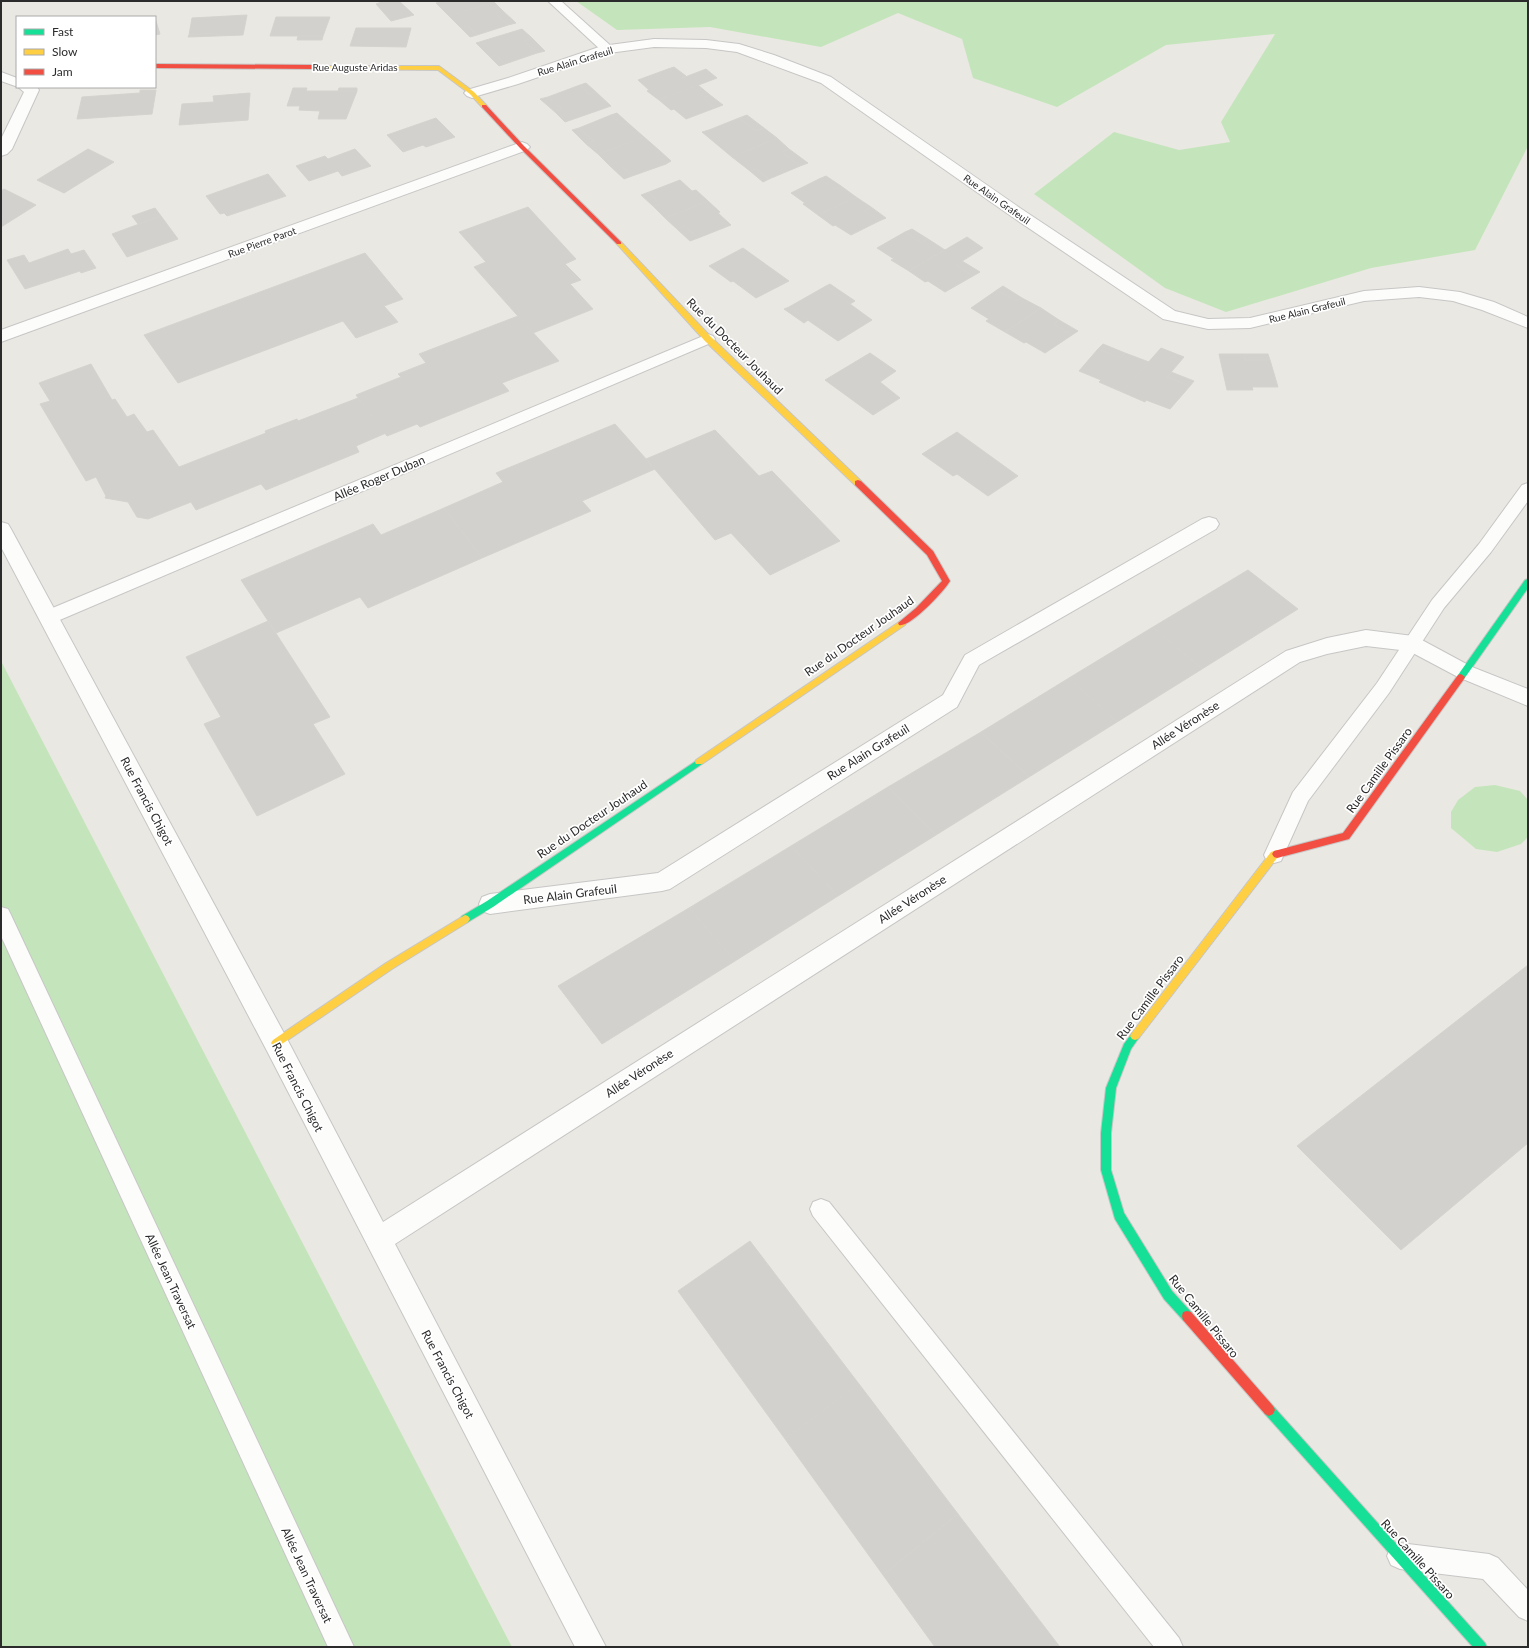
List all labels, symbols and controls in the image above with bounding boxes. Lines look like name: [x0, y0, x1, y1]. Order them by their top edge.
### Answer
legend: [16, 16, 156, 88]
text: Fast: [52, 24, 74, 39]
text: Slow: [52, 44, 78, 59]
street label: Rue Alain Grafeuil: [536, 44, 614, 78]
street label: Rue Auguste Aridas: [312, 61, 398, 73]
text: Jam: [52, 64, 73, 79]
street label: Rue Alain Grafeuil: [961, 172, 1033, 226]
street label: Rue Pierre Parot: [226, 224, 298, 260]
street label: Rue du Docteur Jouhaud: [684, 295, 786, 397]
street label: Rue Alain Grafeuil: [1268, 295, 1346, 325]
street label: Allée Roger Duban: [331, 452, 427, 504]
street label: Rue du Docteur Jouhaud: [801, 593, 917, 679]
street label: Allée Véronèse: [1148, 697, 1222, 753]
street label: Rue Alain Grafeuil: [824, 721, 912, 783]
street label: Rue Camille Pissaro: [1343, 724, 1415, 816]
street label: Rue Francis Chigot: [117, 754, 177, 848]
street label: Rue du Docteur Jouhaud: [534, 776, 650, 862]
street label: Allée Véronèse: [875, 871, 949, 927]
street label: Rue Alain Grafeuil: [522, 881, 618, 907]
street label: Rue Camille Pissaro: [1113, 951, 1187, 1042]
street label: Rue Francis Chigot: [269, 1040, 327, 1135]
street label: Allée Véronèse: [602, 1045, 676, 1101]
street label: Allée Jean Traversat: [142, 1231, 200, 1332]
street label: Rue Camille Pissaro: [1166, 1271, 1242, 1361]
street label: Rue Francis Chigot: [418, 1327, 478, 1421]
street label: Rue Camille Pissaro: [1378, 1516, 1458, 1602]
street label: Allée Jean Traversat: [278, 1525, 336, 1626]

